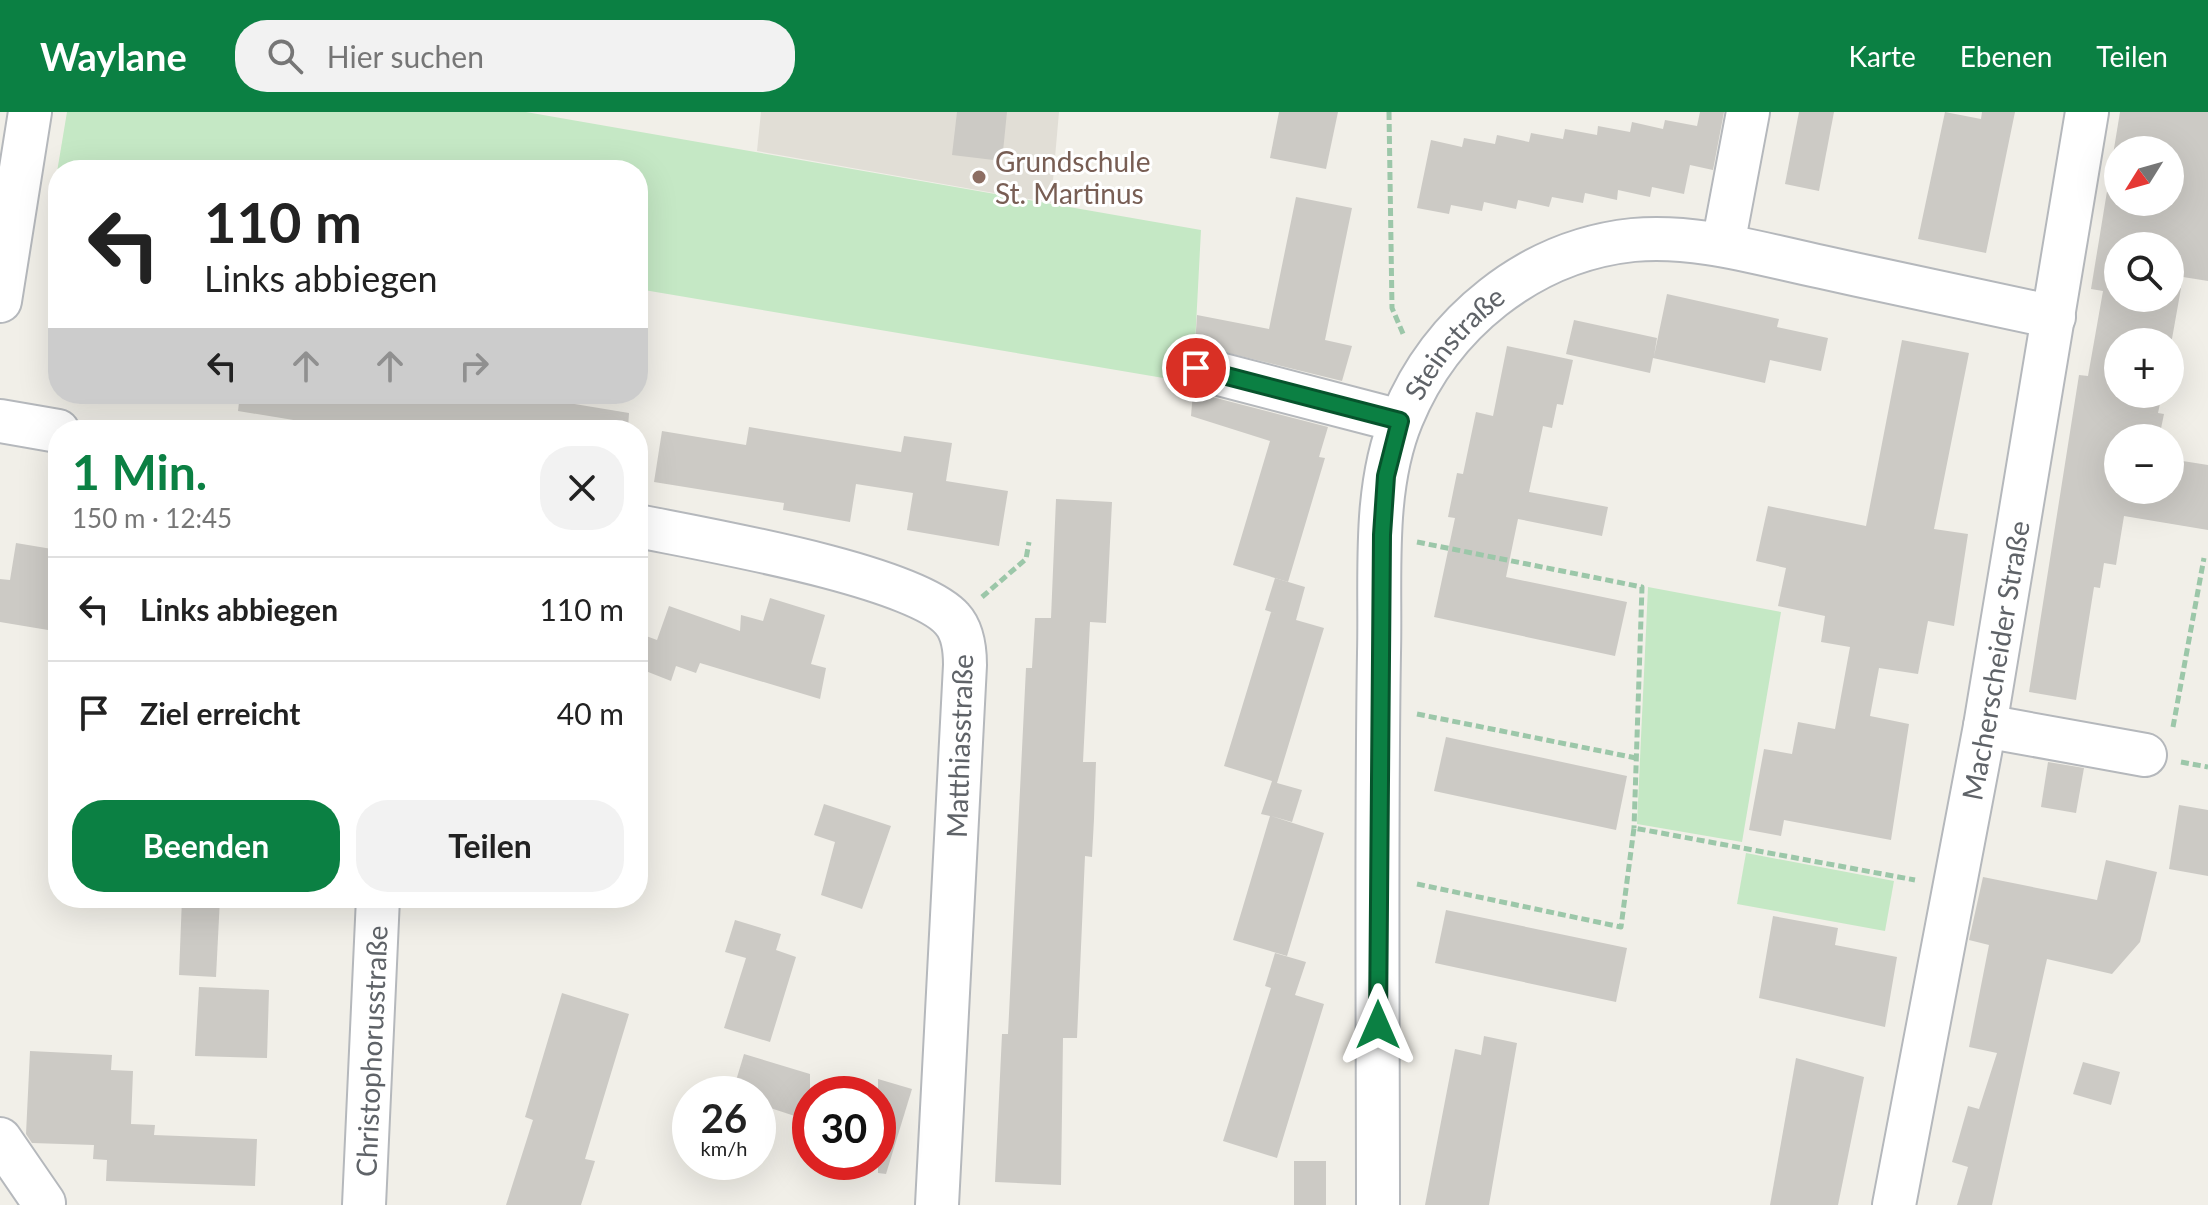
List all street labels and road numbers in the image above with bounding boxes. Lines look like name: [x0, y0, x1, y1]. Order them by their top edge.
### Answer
street label: Steinstraße: [1396, 279, 1511, 405]
street label: Macherscheider Straße: [1954, 518, 2036, 803]
street label: Matthiasstraße: [939, 654, 979, 838]
street label: Christophorusstraße: [348, 925, 394, 1178]

